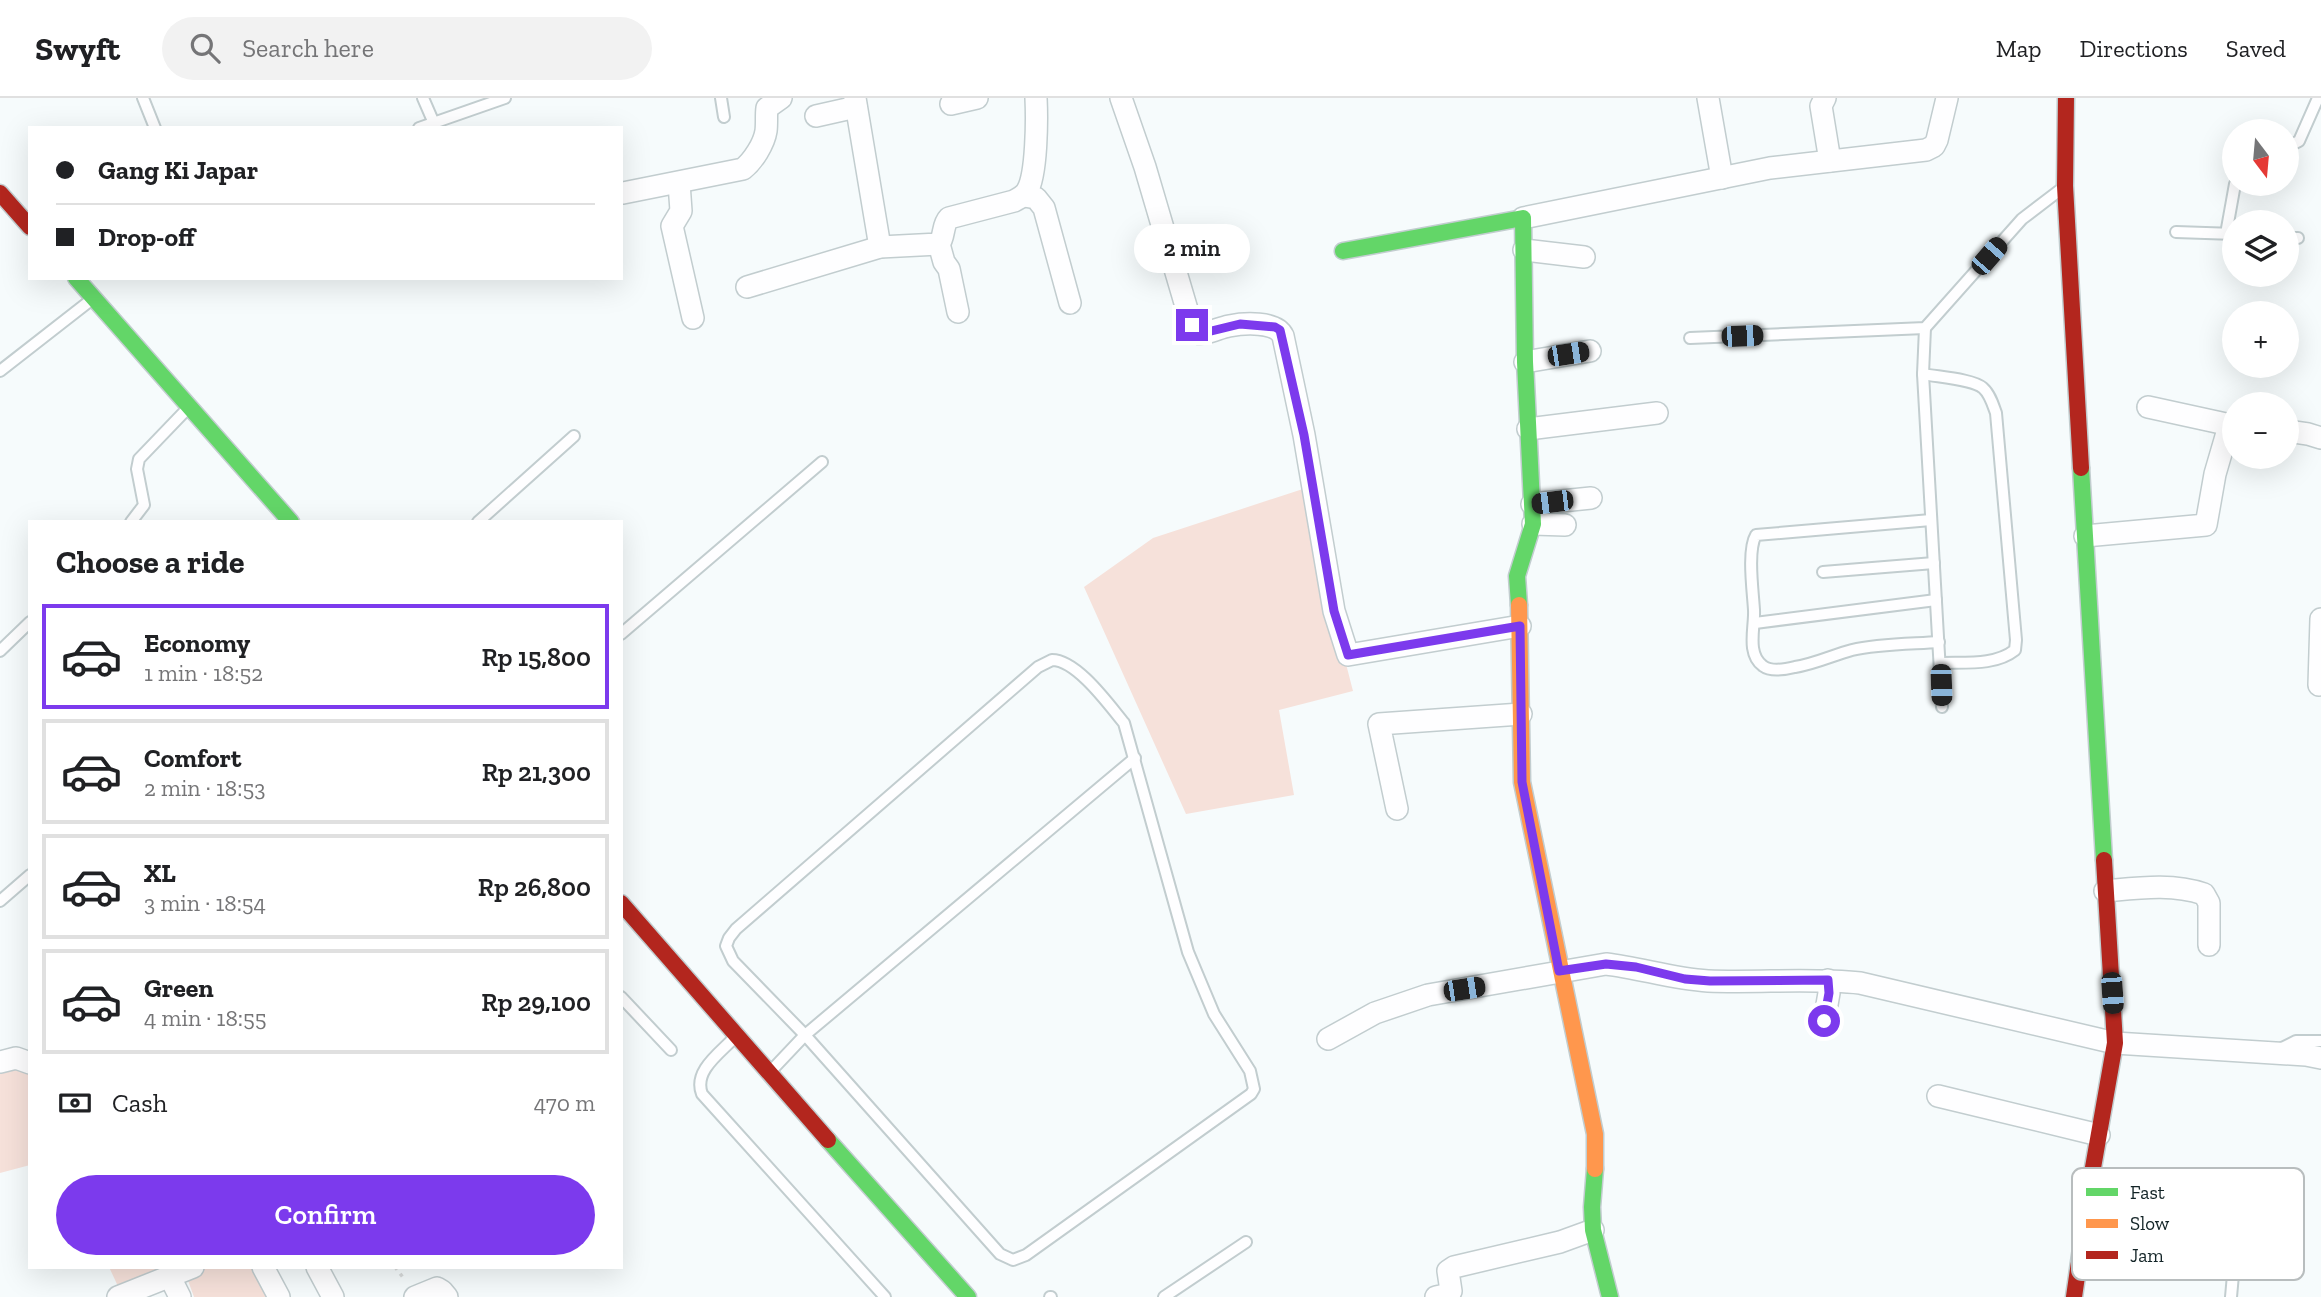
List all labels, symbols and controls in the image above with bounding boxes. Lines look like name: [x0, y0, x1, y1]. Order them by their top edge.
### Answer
search box: [162, 17, 652, 80]
text: Swyft: [35, 29, 120, 68]
icon: search: [186, 29, 224, 67]
text: Search here: [242, 32, 374, 64]
text: Map: [1996, 34, 2042, 63]
text: Directions: [2080, 34, 2188, 63]
text: Saved: [2226, 34, 2286, 63]
north arrow: [2222, 119, 2300, 196]
map controls: [2222, 119, 2299, 469]
text: Gang Ki Japar: [98, 154, 258, 186]
button: layers: [2222, 210, 2299, 287]
text: Drop-off: [98, 221, 195, 253]
callout: 2 min: [1134, 224, 1250, 272]
car: [1968, 233, 2011, 279]
text: 2 min: [1163, 234, 1221, 262]
button: +: [2222, 301, 2299, 378]
route end: [1176, 309, 1208, 341]
car: [1721, 325, 1764, 347]
car: [1546, 340, 1591, 368]
button: −: [2222, 392, 2299, 469]
car: [1530, 489, 1575, 515]
text: Choose a ride: [56, 543, 244, 581]
icon: car: [60, 625, 123, 688]
text: Economy: [144, 627, 250, 659]
text: Rp 15,800: [481, 641, 591, 673]
text: 1 min · 18:52: [144, 659, 263, 687]
car: [1930, 664, 1953, 706]
icon: car: [60, 740, 123, 803]
text: Comfort: [144, 742, 241, 774]
text: Rp 21,300: [482, 756, 591, 788]
text: 2 min · 18:53: [144, 774, 265, 802]
icon: car: [60, 855, 123, 918]
text: XL: [144, 857, 176, 889]
text: Rp 26,800: [478, 871, 591, 903]
text: 3 min · 18:54: [144, 889, 266, 917]
icon: car: [60, 970, 123, 1033]
car: [2101, 971, 2124, 1015]
text: Green: [144, 972, 214, 1004]
car: [1442, 975, 1487, 1003]
text: Rp 29,100: [481, 986, 591, 1018]
text: 4 min · 18:55: [144, 1004, 267, 1032]
route start: [1808, 1005, 1840, 1037]
icon: cash: [56, 1084, 94, 1122]
text: Cash: [112, 1087, 167, 1119]
text: 470 m: [534, 1089, 595, 1117]
legend: [2072, 1168, 2304, 1280]
button: Confirm: [56, 1175, 595, 1255]
text: Fast: [2130, 1181, 2165, 1204]
text: Slow: [2130, 1212, 2170, 1235]
text: Jam: [2130, 1244, 2164, 1267]

